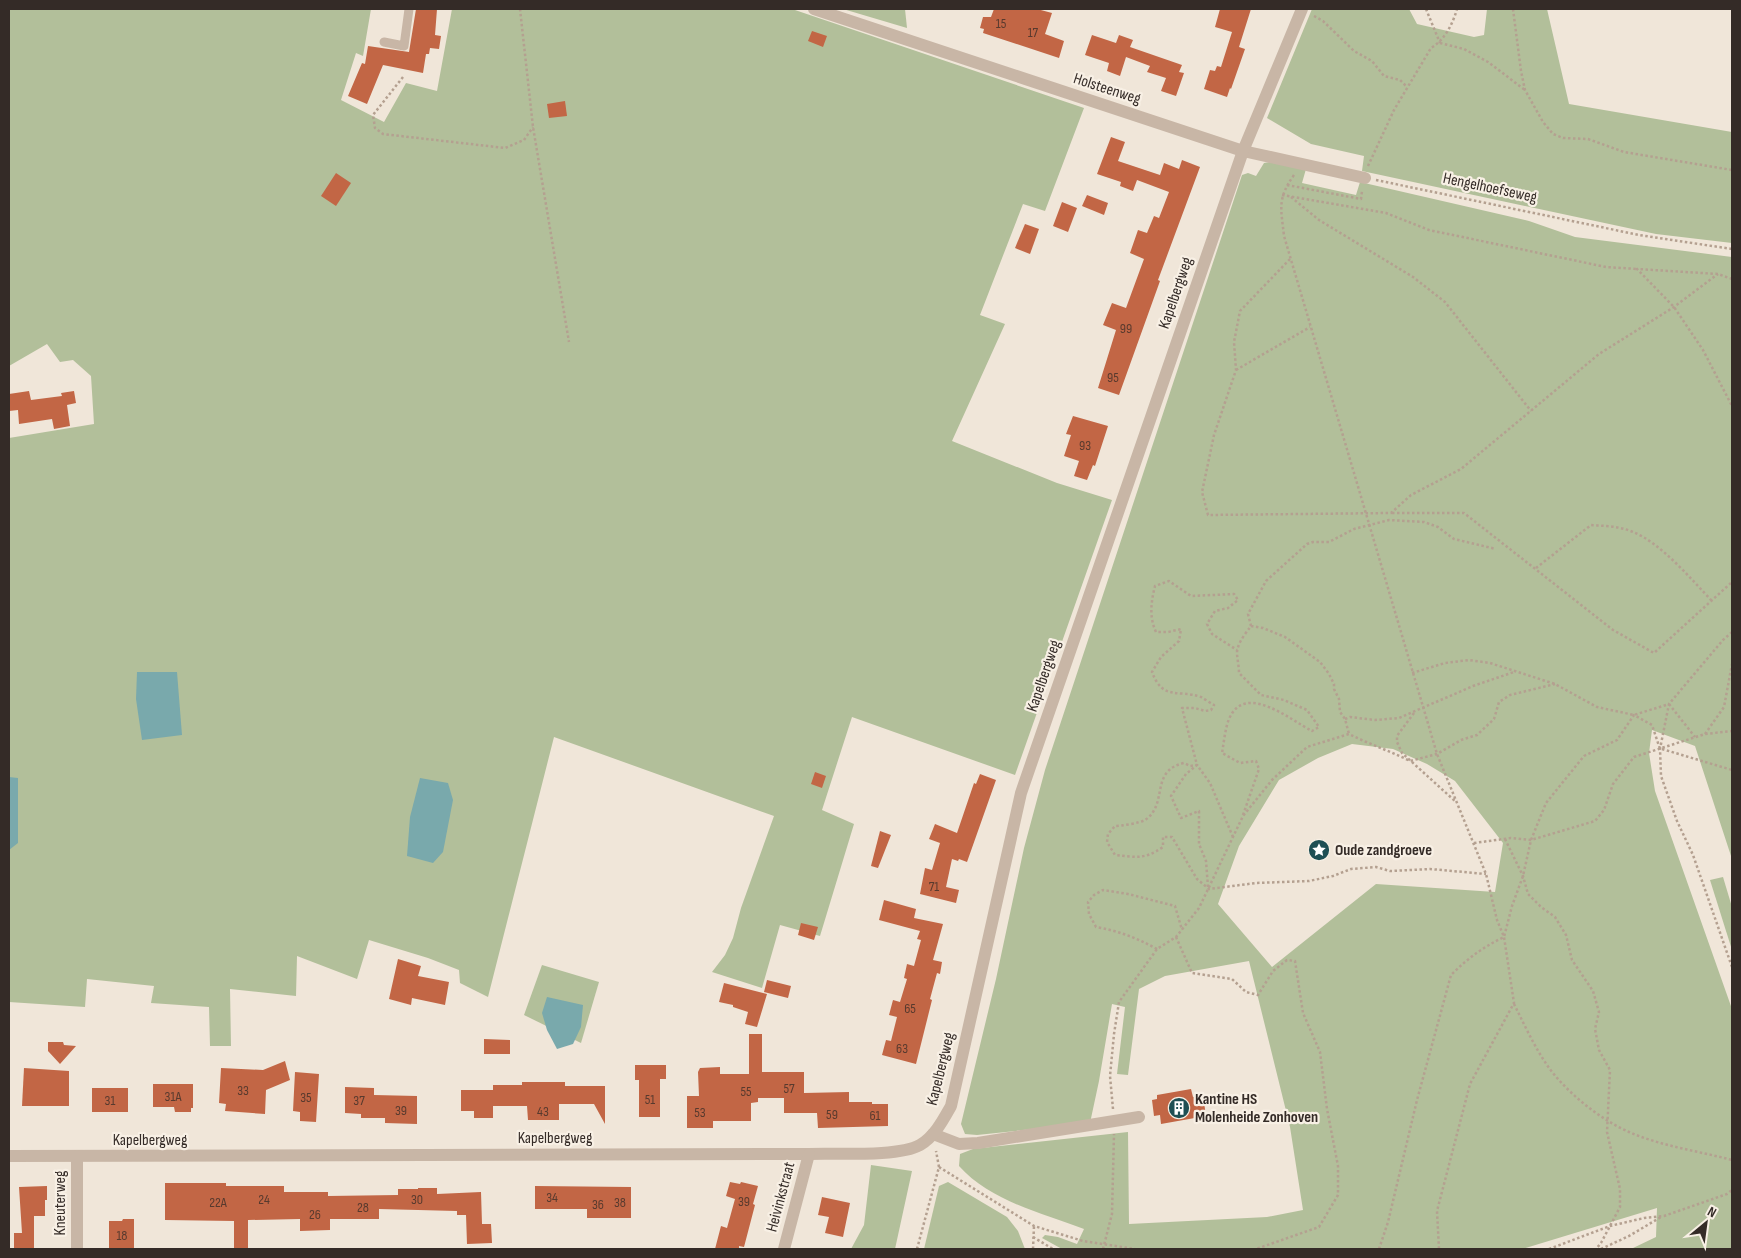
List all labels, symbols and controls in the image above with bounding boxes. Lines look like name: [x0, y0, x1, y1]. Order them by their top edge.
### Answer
house number: 15: [996, 15, 1007, 32]
house number: 17: [1028, 24, 1039, 41]
street label: Holsteenweg: [1071, 69, 1143, 109]
street label: Hengelhoefseweg: [1441, 169, 1539, 207]
street label: Kapelbergweg: [1155, 255, 1197, 331]
house number: 99: [1120, 320, 1132, 337]
house number: 95: [1107, 369, 1119, 386]
house number: 93: [1079, 437, 1091, 454]
street label: Kapelbergweg: [1023, 638, 1065, 714]
place icon: Oude zandgroeve: [1307, 838, 1331, 862]
place label: Oude zandgroeve: [1335, 841, 1432, 860]
house number: 71: [929, 878, 939, 895]
house number: 65: [904, 1000, 916, 1017]
street label: Kapelbergweg: [923, 1031, 959, 1107]
house number: 63: [896, 1040, 908, 1057]
house number: 57: [783, 1080, 795, 1097]
house number: 33: [237, 1082, 249, 1099]
house number: 55: [740, 1083, 752, 1100]
house number: 31A: [165, 1088, 182, 1105]
house number: 35: [300, 1089, 312, 1106]
place label: Kantine HS Molenheide Zonhoven: [1195, 1090, 1318, 1127]
house number: 51: [645, 1091, 655, 1108]
house number: 31: [105, 1092, 115, 1109]
house number: 37: [353, 1092, 365, 1109]
building icon: Kantine HS Molenheide Zonhoven: [1167, 1096, 1191, 1120]
house number: 39: [395, 1102, 407, 1119]
house number: 43: [537, 1103, 549, 1120]
house number: 53: [694, 1104, 706, 1121]
house number: 59: [826, 1106, 838, 1123]
house number: 61: [869, 1107, 881, 1124]
street label: Kapelbergweg: [518, 1129, 592, 1148]
street label: Kapelbergweg: [113, 1131, 187, 1150]
street label: Heivinkstraat: [763, 1160, 799, 1234]
street label: Kneuterweg: [51, 1171, 70, 1235]
house number: 34: [546, 1189, 558, 1206]
house number: 24: [258, 1191, 270, 1208]
house number: 30: [411, 1191, 423, 1208]
house number: 39: [738, 1193, 750, 1210]
house number: 22A: [209, 1194, 228, 1211]
house number: 38: [614, 1194, 626, 1211]
house number: 36: [592, 1196, 604, 1213]
north arrow: [1681, 1198, 1731, 1248]
house number: 28: [357, 1199, 369, 1216]
text: N: [1705, 1203, 1719, 1221]
house number: 26: [309, 1206, 321, 1223]
house number: 18: [116, 1227, 128, 1244]

